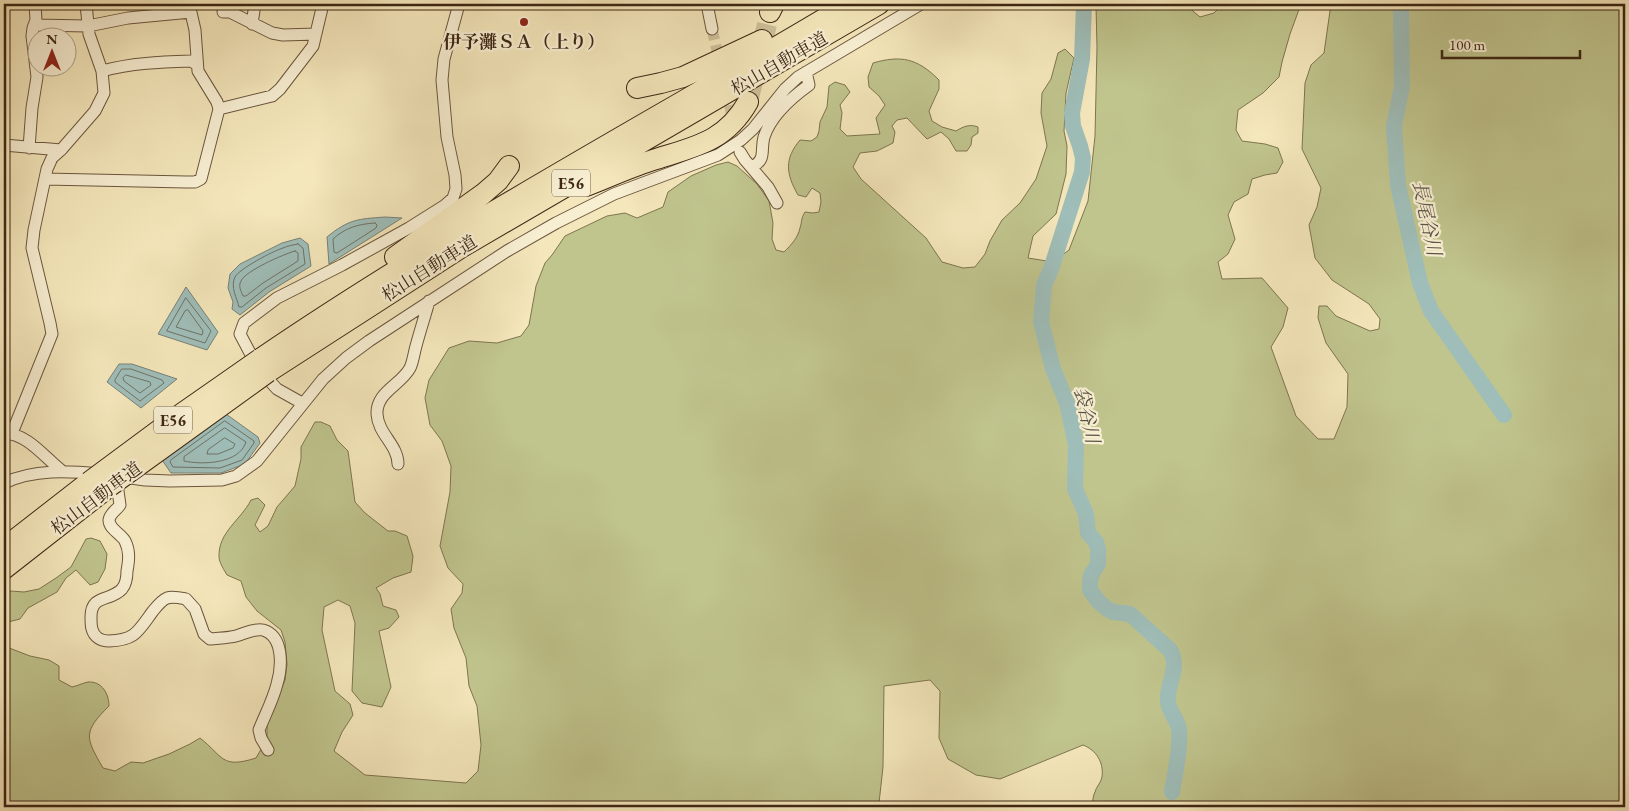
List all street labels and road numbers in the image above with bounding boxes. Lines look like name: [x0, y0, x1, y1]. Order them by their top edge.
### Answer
street label: 松山自動車道: [726, 26, 832, 100]
road number: E56: [552, 170, 590, 197]
street label: 松山自動車道: [377, 230, 481, 306]
road number: E56: [154, 406, 192, 434]
street label: 松山自動車道: [46, 456, 146, 540]

